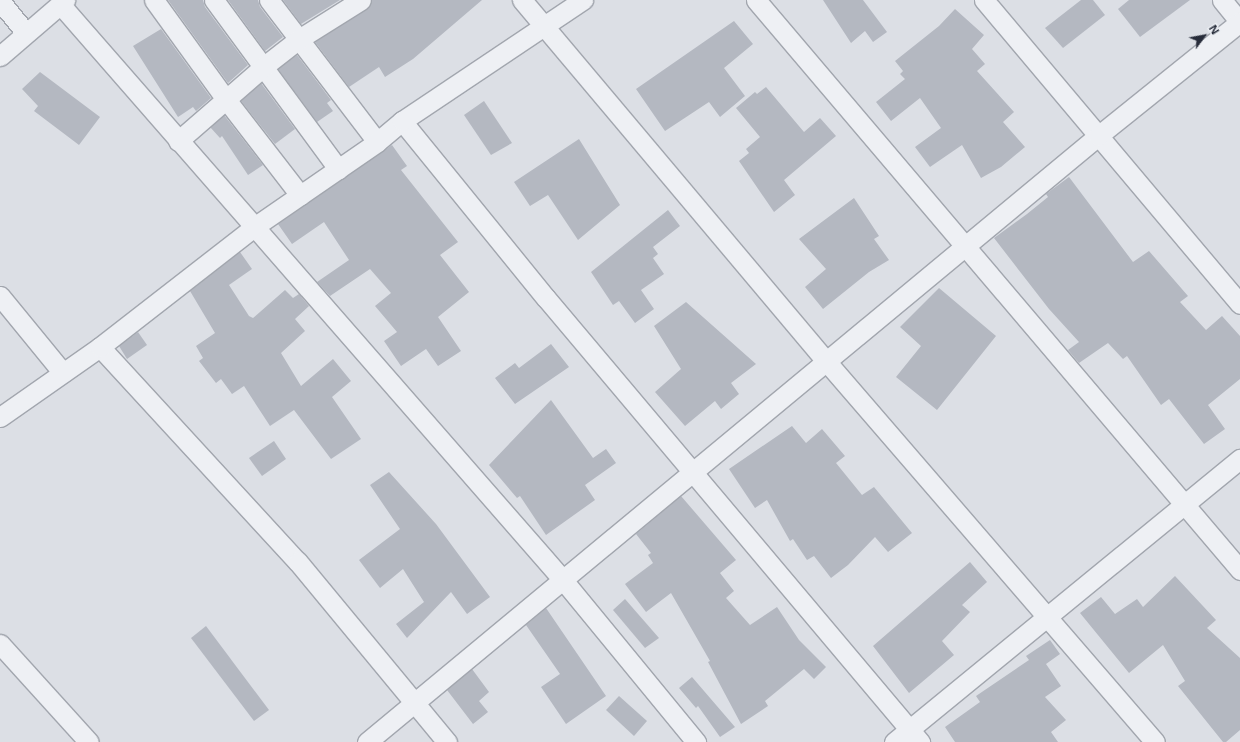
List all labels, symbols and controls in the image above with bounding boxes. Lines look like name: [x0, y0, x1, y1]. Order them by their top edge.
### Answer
north arrow: [1184, 16, 1224, 56]
text: N: [1206, 22, 1223, 37]

